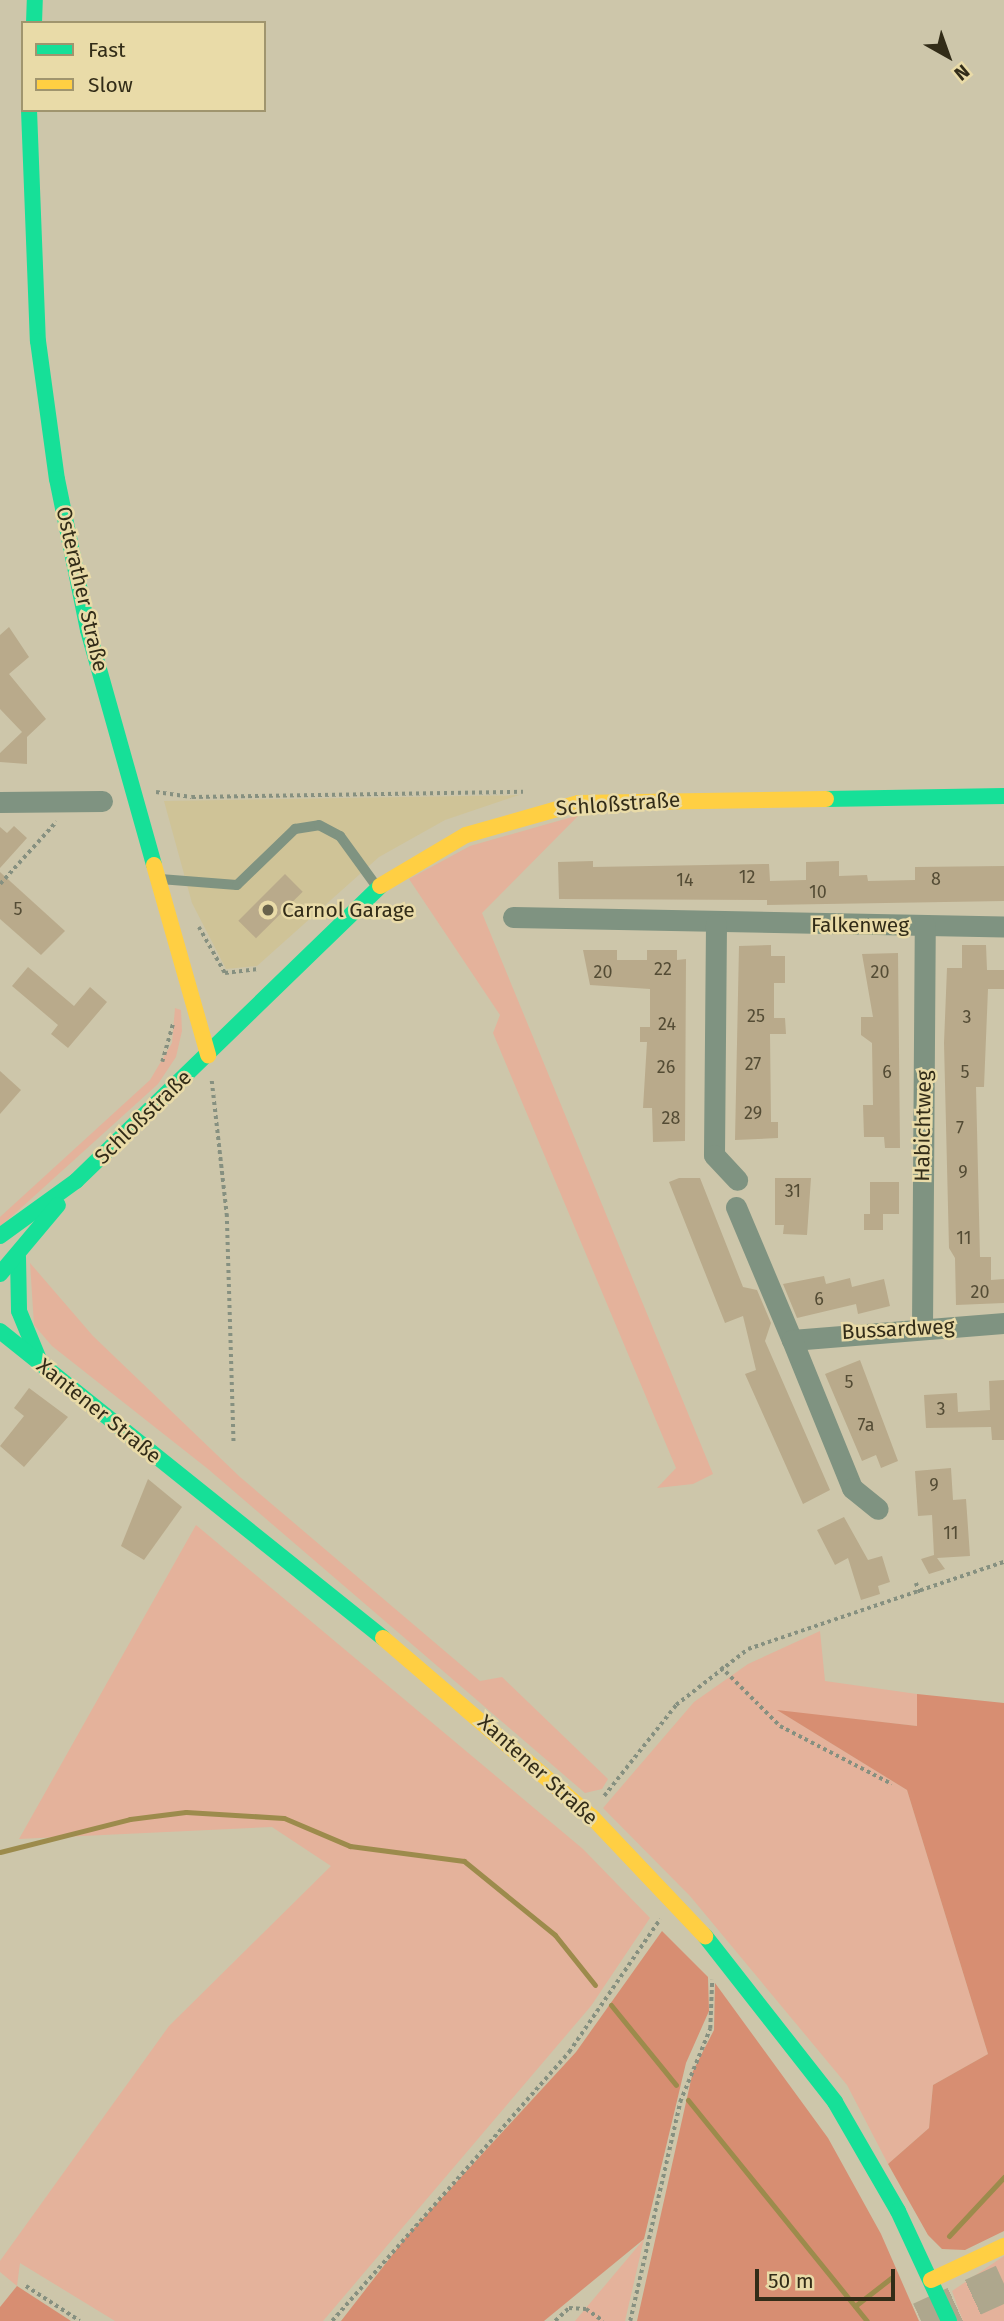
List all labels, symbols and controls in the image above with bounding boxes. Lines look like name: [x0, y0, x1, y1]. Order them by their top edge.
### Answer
legend: [21, 21, 266, 112]
north arrow: [913, 21, 983, 91]
text: Fast: [88, 37, 126, 63]
text: N: [950, 60, 974, 85]
text: Slow: [88, 72, 133, 98]
street label: Osterather Straße: [51, 504, 113, 674]
street label: Schloßstraße: [555, 787, 681, 821]
house number: 12: [739, 866, 755, 888]
house number: 8: [931, 868, 941, 890]
house number: 14: [676, 869, 694, 891]
house number: 10: [809, 881, 827, 903]
place label: Carnol Garage: [282, 897, 415, 923]
house number: 5: [13, 898, 23, 920]
marker: Carnol Garage: [260, 902, 276, 918]
street label: Falkenweg: [811, 912, 909, 938]
house number: 22: [654, 958, 672, 980]
house number: 20: [594, 961, 612, 983]
house number: 20: [871, 961, 889, 983]
house number: 25: [747, 1005, 765, 1027]
house number: 3: [963, 1006, 971, 1028]
house number: 24: [658, 1013, 676, 1035]
house number: 27: [745, 1053, 761, 1075]
house number: 26: [657, 1056, 675, 1078]
house number: 6: [882, 1061, 892, 1083]
house number: 5: [960, 1061, 970, 1083]
street label: Schloßstraße: [89, 1065, 197, 1169]
street label: Habichtweg: [909, 1070, 937, 1182]
house number: 29: [744, 1102, 762, 1124]
house number: 28: [662, 1107, 680, 1129]
house number: 7: [956, 1117, 964, 1139]
house number: 9: [958, 1161, 968, 1183]
house number: 31: [785, 1180, 801, 1202]
house number: 11: [956, 1227, 972, 1249]
house number: 20: [971, 1281, 989, 1303]
house number: 6: [814, 1288, 824, 1310]
street label: Bussardweg: [841, 1313, 955, 1345]
street label: Xantener Straße: [32, 1353, 166, 1469]
house number: 5: [844, 1371, 854, 1393]
house number: 3: [937, 1398, 945, 1420]
house number: 7a: [857, 1414, 875, 1436]
house number: 9: [929, 1474, 939, 1496]
house number: 11: [943, 1522, 959, 1544]
street label: Xantener Straße: [473, 1710, 603, 1830]
scale bar: [759, 2254, 899, 2298]
text: 50 m: [768, 2268, 814, 2294]

